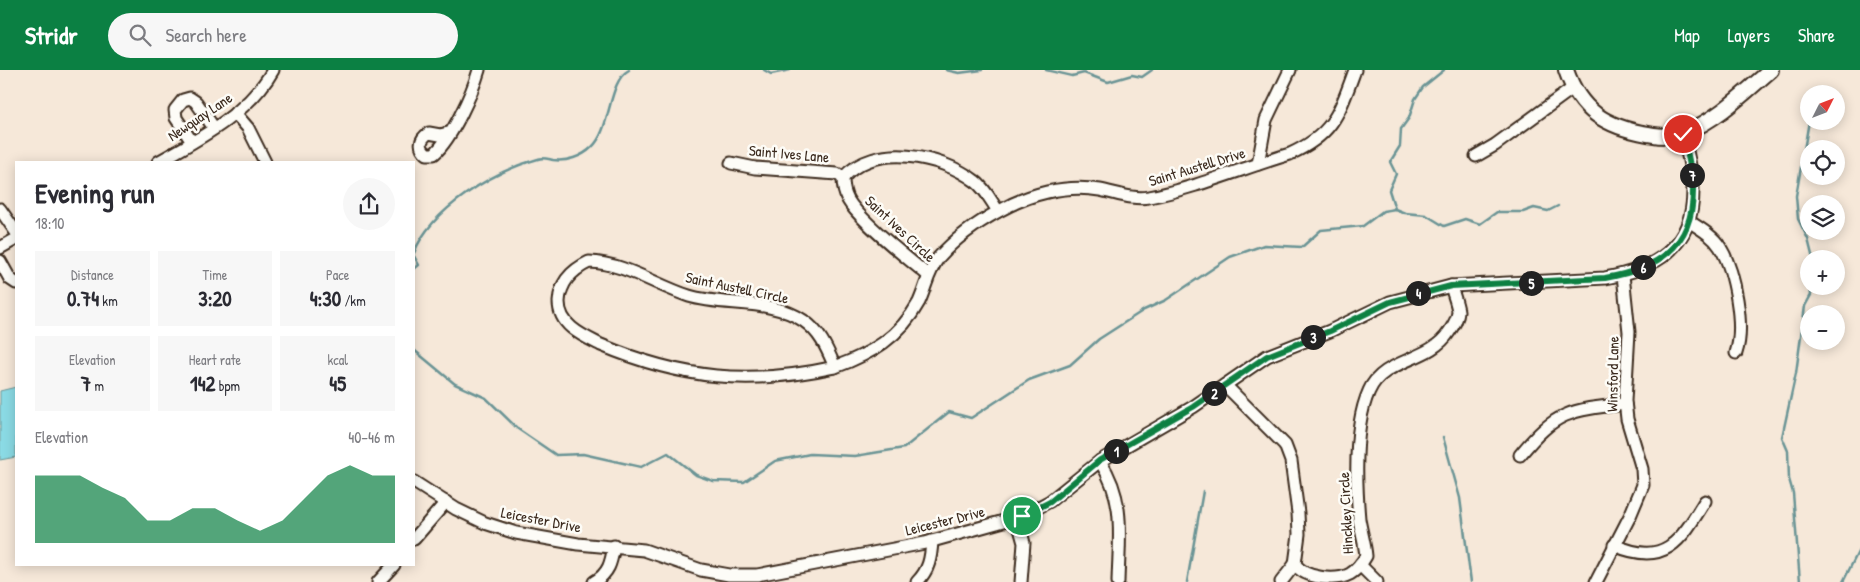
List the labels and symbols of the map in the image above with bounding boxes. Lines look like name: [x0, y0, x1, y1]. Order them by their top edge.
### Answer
north arrow: [1800, 85, 1845, 130]
street label: Newquay Lane: [163, 87, 236, 146]
pin: [1662, 113, 1704, 155]
street label: Saint Ives Lane: [748, 140, 830, 167]
street label: Saint Austell Drive: [1146, 142, 1248, 191]
pin: 7: [1680, 162, 1704, 188]
street label: Saint Ives Circle: [860, 190, 940, 267]
pin: 6: [1630, 254, 1656, 280]
street label: Saint Austell Circle: [684, 266, 791, 309]
pin: 5: [1518, 270, 1544, 296]
pin: 4: [1406, 280, 1430, 306]
pin: 3: [1300, 324, 1326, 350]
street label: Winsford Lane: [1601, 336, 1624, 412]
pin: 2: [1202, 380, 1226, 406]
pin: 1: [1104, 438, 1128, 464]
street label: Hinckley Circle: [1333, 471, 1358, 555]
pin: [1001, 495, 1043, 537]
street label: Leicester Drive: [499, 501, 583, 538]
street label: Leicester Drive: [903, 501, 987, 541]

